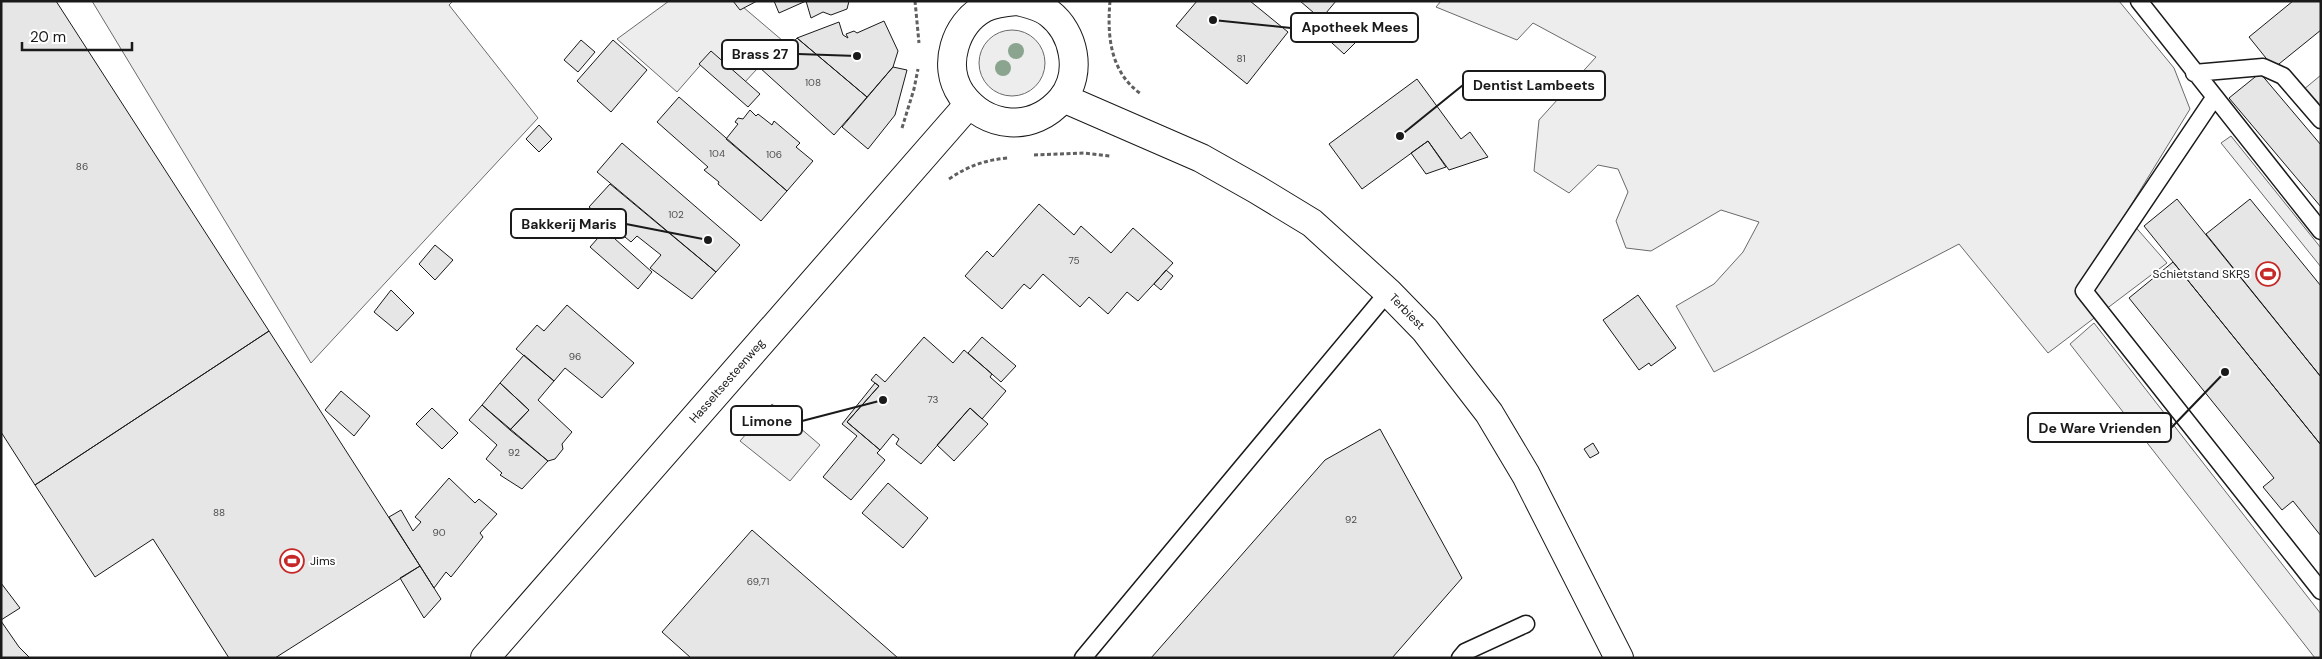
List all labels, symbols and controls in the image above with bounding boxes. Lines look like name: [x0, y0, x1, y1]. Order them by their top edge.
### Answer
callout: Apotheek Mees: [1291, 13, 1418, 42]
text: Apotheek Mees: [1301, 18, 1409, 36]
scale bar: [22, 20, 132, 52]
text: 20 m: [30, 27, 66, 47]
callout: Brass 27: [722, 40, 798, 69]
text: Brass 27: [732, 45, 789, 63]
house number: 81: [1237, 52, 1246, 65]
callout: Dentist Lambeets: [1463, 71, 1605, 100]
house number: 108: [805, 76, 821, 89]
text: Dentist Lambeets: [1473, 76, 1595, 94]
house number: 104: [709, 147, 725, 160]
house number: 106: [766, 148, 782, 161]
house number: 86: [76, 160, 88, 173]
house number: 102: [668, 208, 684, 221]
callout: Bakkerij Maris: [511, 209, 626, 238]
text: Bakkerij Maris: [521, 215, 617, 233]
house number: 75: [1068, 254, 1080, 267]
sports icon: Schietstand SKPS: [2255, 261, 2281, 287]
place label: Schietstand SKPS: [2153, 266, 2250, 282]
street label: Terbiest: [1386, 290, 1428, 333]
street label: Hasseltsesteenweg: [686, 335, 769, 426]
house number: 96: [569, 350, 581, 363]
house number: 73: [928, 393, 939, 406]
callout: Limone: [731, 406, 802, 435]
text: Limone: [742, 412, 792, 430]
callout: De Ware Vrienden: [2028, 413, 2171, 442]
text: De Ware Vrienden: [2039, 419, 2161, 437]
house number: 92: [508, 446, 520, 459]
house number: 88: [213, 506, 225, 519]
house number: 92: [1345, 513, 1357, 526]
house number: 90: [432, 526, 446, 539]
sports icon: Jims: [279, 548, 305, 574]
place label: Jims: [310, 553, 336, 569]
house number: 69,71: [747, 575, 769, 588]

